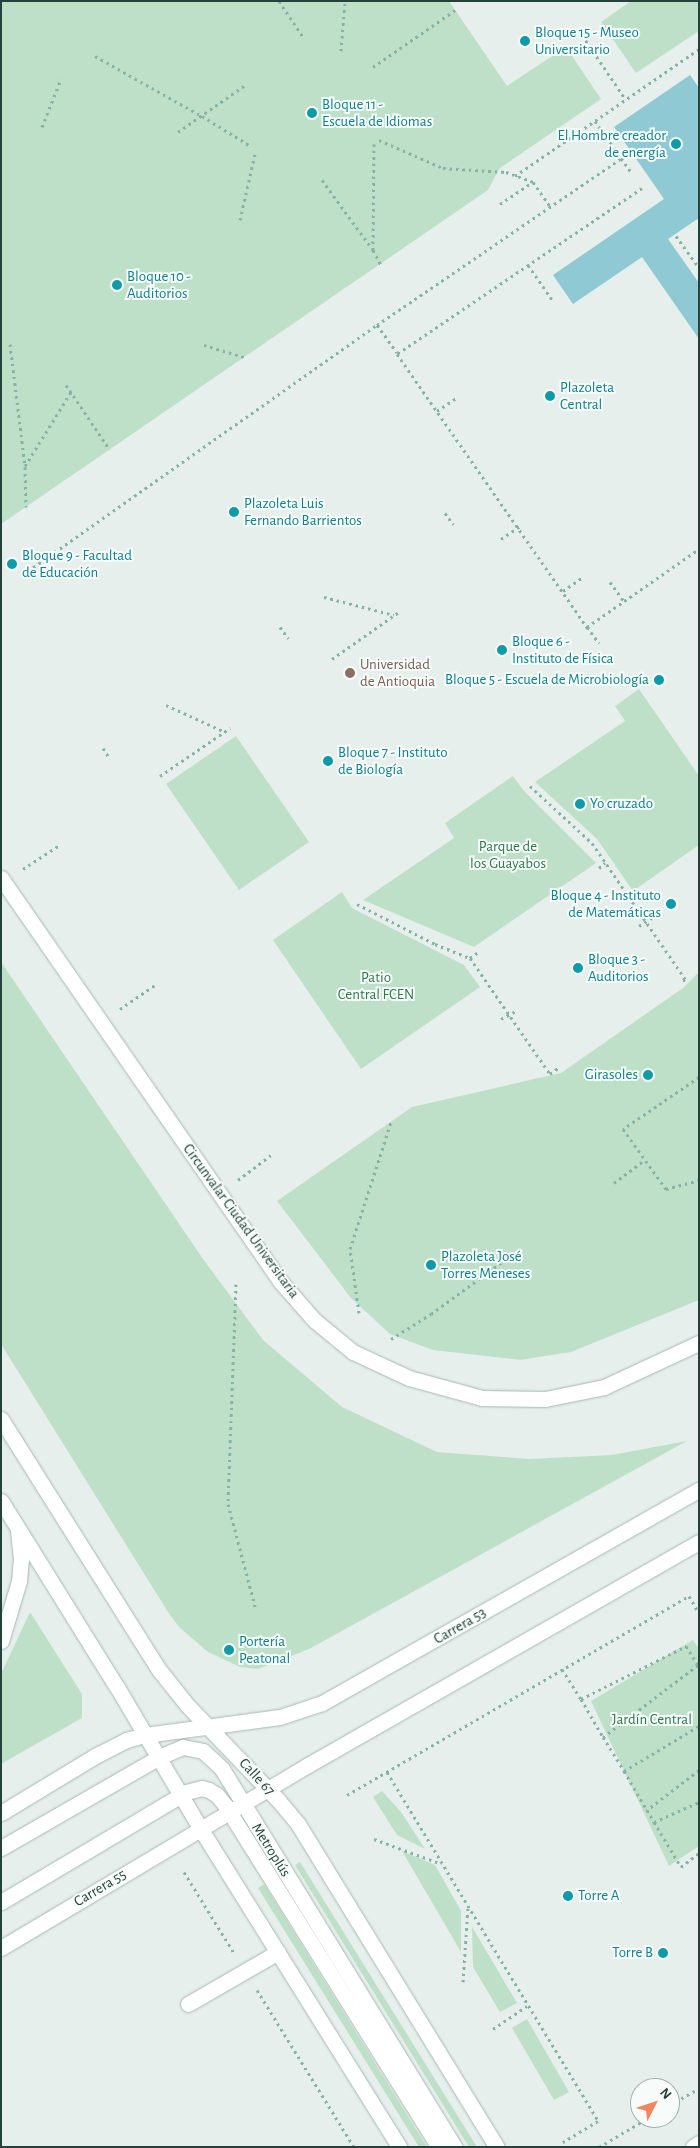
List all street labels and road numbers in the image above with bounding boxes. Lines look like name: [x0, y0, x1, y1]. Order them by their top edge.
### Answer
street label: Circunvalar Ciudad Universitaria: [179, 1140, 303, 1302]
street label: Carrera 53: [431, 1604, 489, 1648]
street label: Calle 67: [235, 1754, 279, 1800]
street label: Metroplús: [247, 1820, 295, 1880]
street label: Carrera 55: [71, 1865, 129, 1911]

